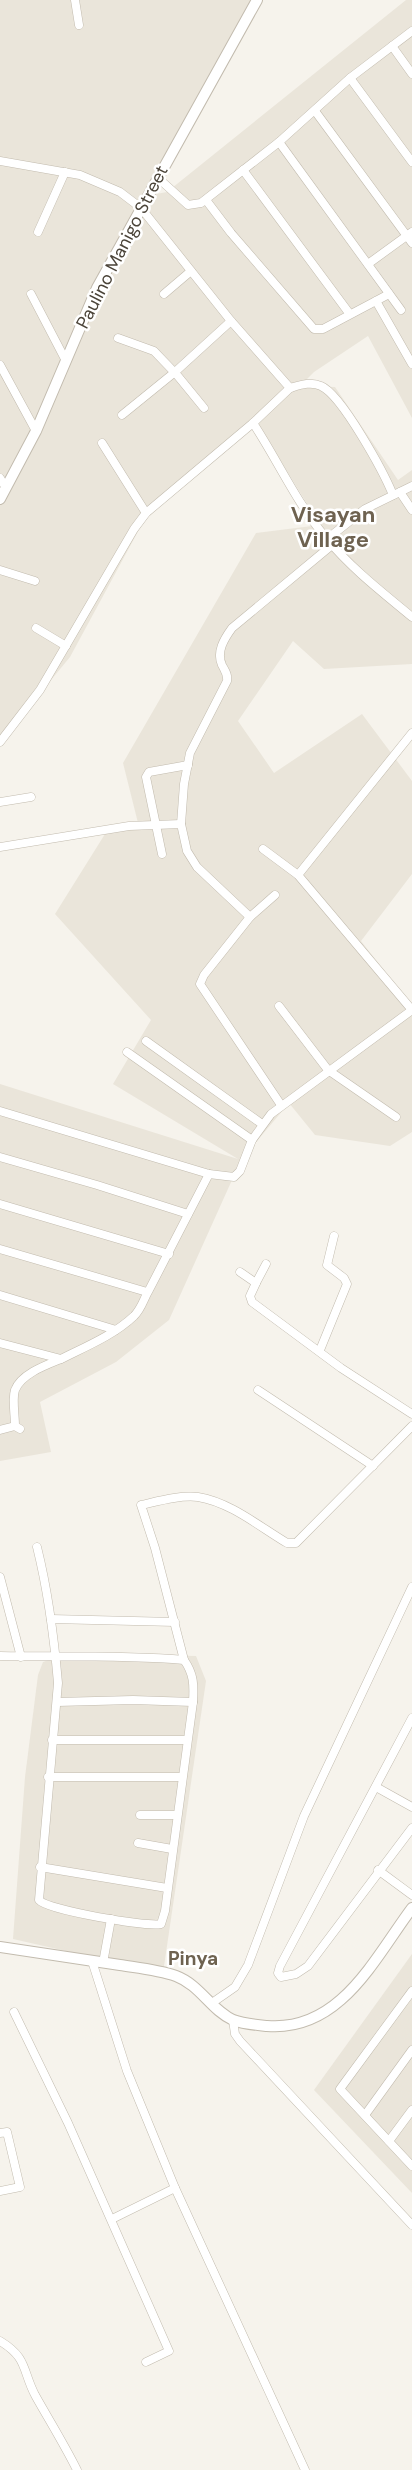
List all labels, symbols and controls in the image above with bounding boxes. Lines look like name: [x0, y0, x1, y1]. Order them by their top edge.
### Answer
street label: Paulino Manigo Street: [70, 161, 174, 333]
district label: Visayan Village: [291, 500, 375, 554]
district label: Pinya: [168, 1946, 218, 1971]

